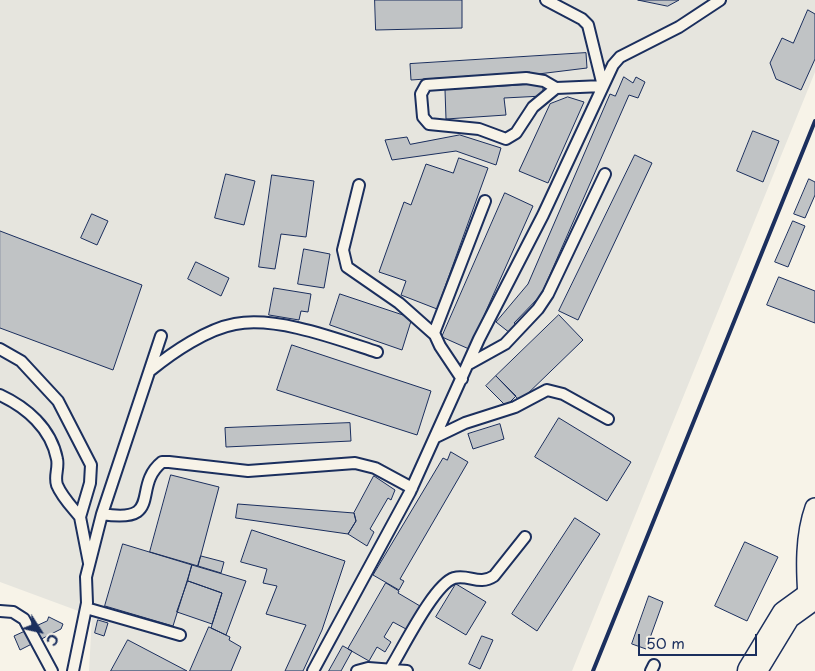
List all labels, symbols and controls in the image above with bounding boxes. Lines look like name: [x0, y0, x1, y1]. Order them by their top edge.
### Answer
north arrow: [15, 606, 65, 656]
scale bar: [640, 624, 759, 656]
text: С: [41, 630, 64, 650]
text: 50 m: [646, 631, 685, 654]

